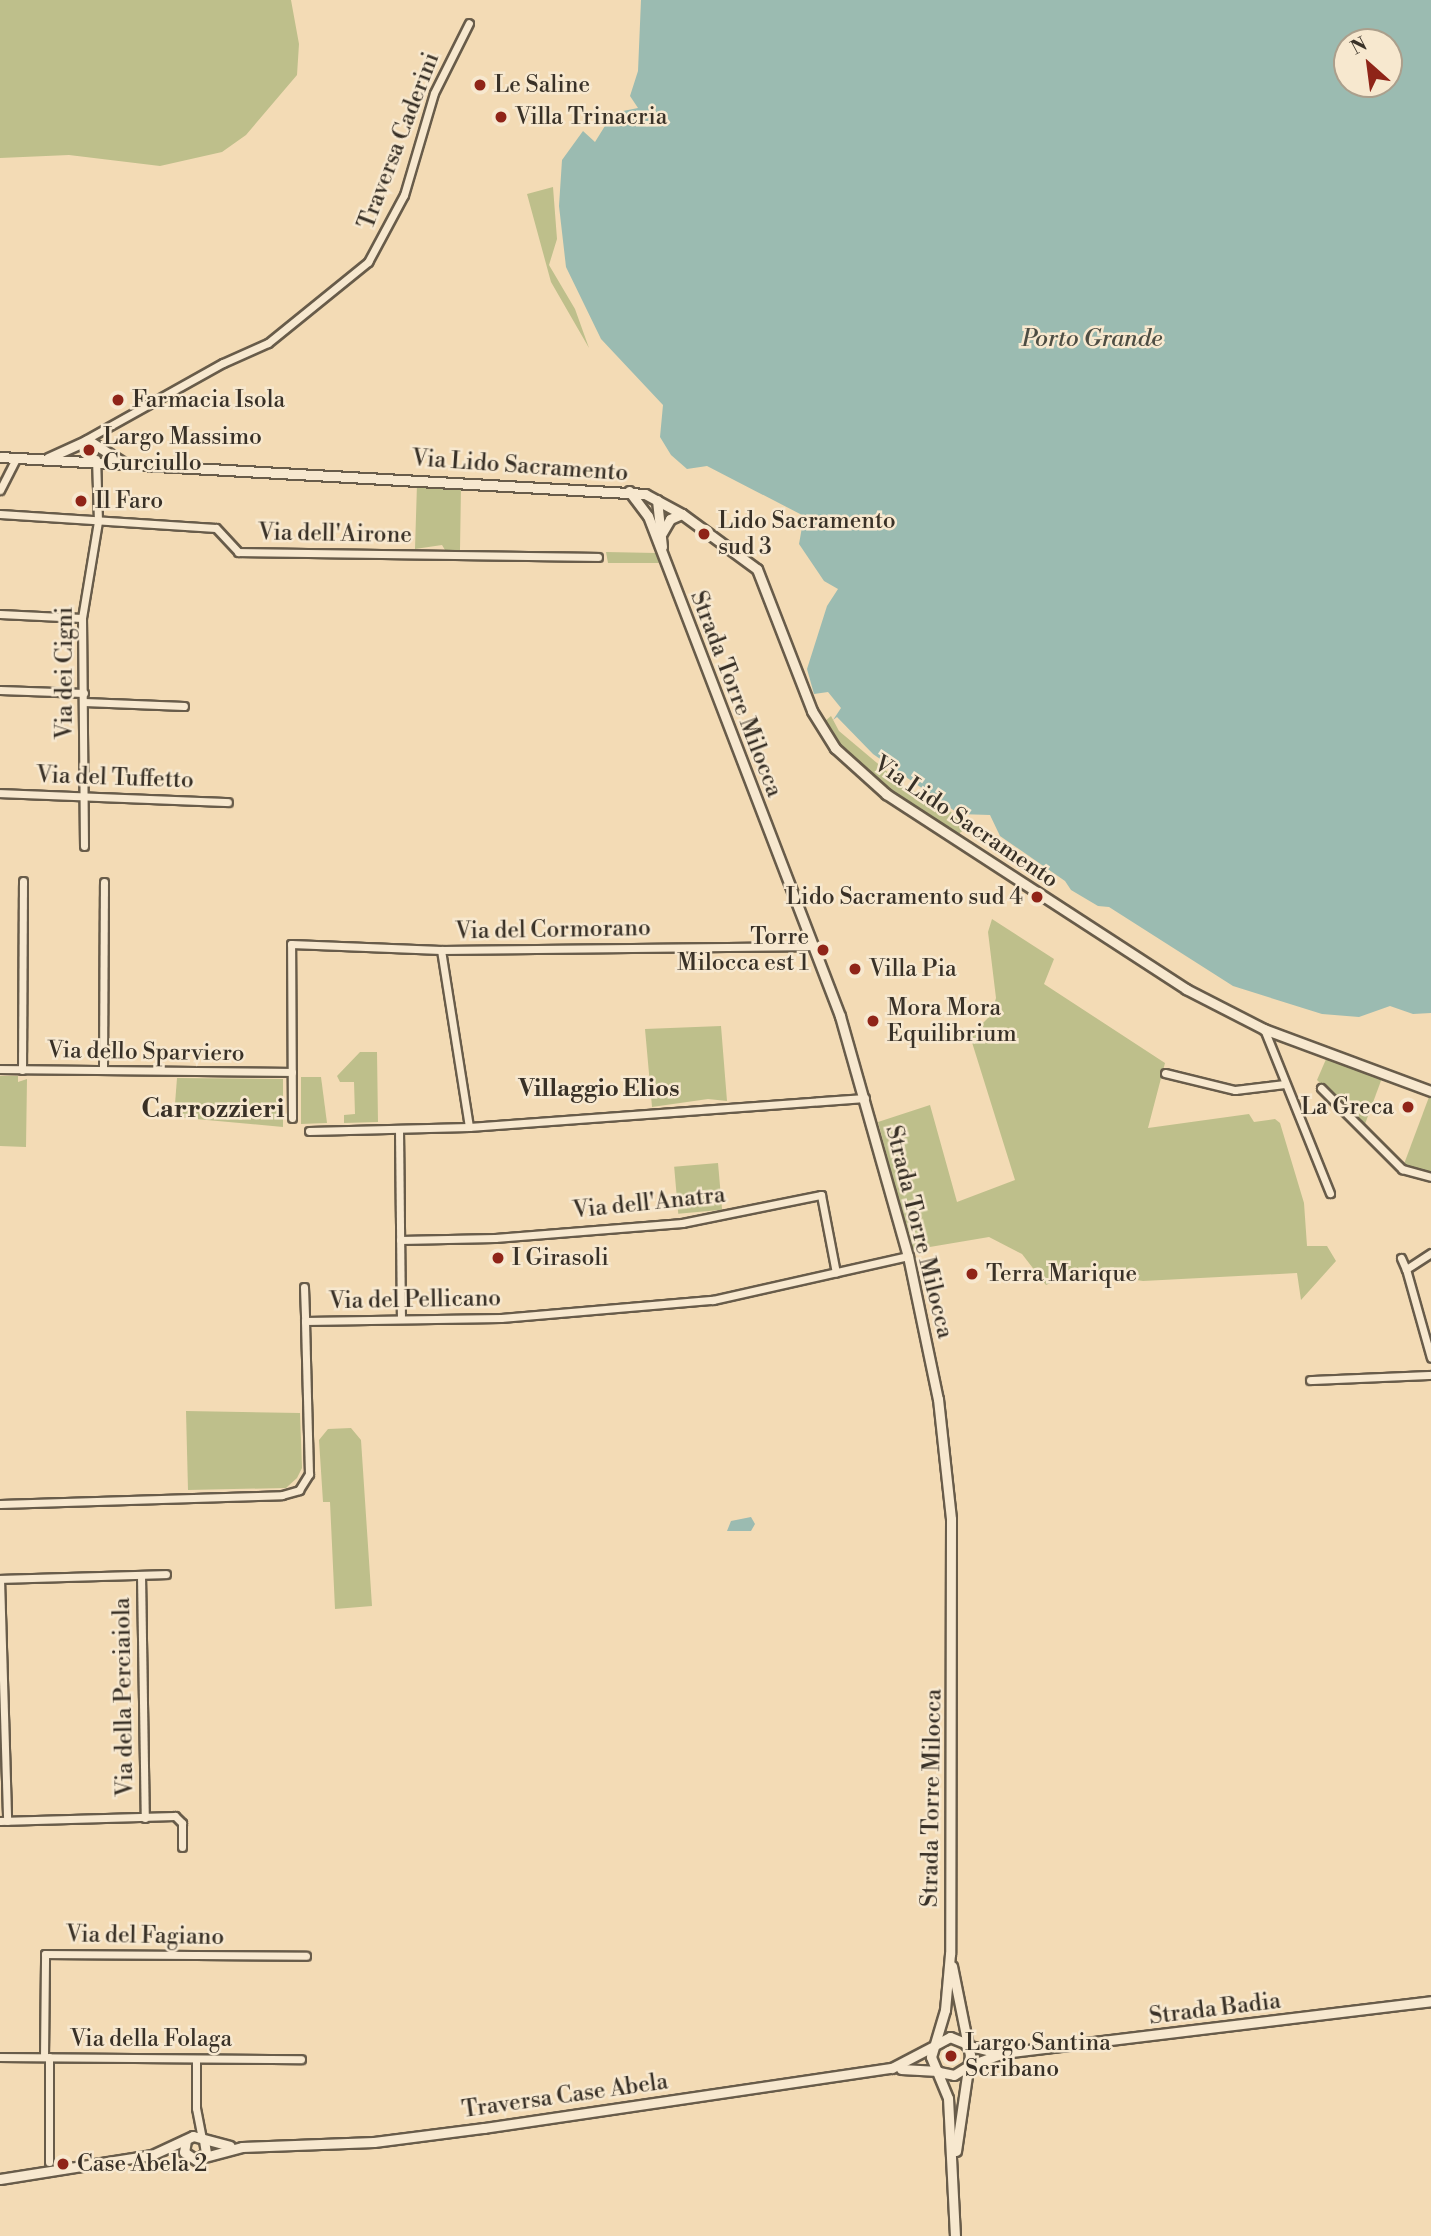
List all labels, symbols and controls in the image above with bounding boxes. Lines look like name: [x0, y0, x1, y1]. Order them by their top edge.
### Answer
north arrow: [1333, 28, 1403, 98]
text: N: [1347, 32, 1371, 60]
street label: Traversa Caderini: [353, 49, 445, 233]
place label: Le Saline: [494, 71, 590, 99]
marker: Le Saline: [472, 77, 488, 93]
place label: Villa Trinacria: [515, 103, 667, 131]
marker: Villa Trinacria: [493, 109, 509, 125]
water label: Porto Grande: [1022, 326, 1162, 354]
place label: Farmacia Isola: [132, 386, 285, 414]
marker: Farmacia Isola: [110, 392, 126, 408]
place label: Largo Massimo Gurciullo: [103, 423, 262, 477]
marker: Largo Massimo Gurciullo: [81, 442, 97, 458]
street label: Via Lido Sacramento: [411, 445, 629, 487]
place label: Il Faro: [95, 487, 163, 515]
marker: Il Faro: [73, 493, 89, 509]
place label: Lido Sacramento sud 3: [718, 507, 896, 561]
street label: Via dell'Airone: [258, 519, 412, 549]
marker: Lido Sacramento sud 3: [696, 526, 712, 542]
street label: Strada Torre Milocca: [684, 587, 788, 801]
street label: Via dei Cigni: [51, 607, 79, 739]
street label: Via Lido Sacramento: [868, 750, 1064, 894]
street label: Via del Tuffetto: [36, 761, 194, 795]
place label: Lido Sacramento sud 4: [786, 883, 1023, 911]
marker: Lido Sacramento sud 4: [1029, 889, 1045, 905]
street label: Via del Cormorano: [455, 914, 651, 946]
place label: Torre Milocca est 1: [677, 923, 809, 977]
marker: Torre Milocca est 1: [815, 942, 831, 958]
place label: Villa Pia: [869, 955, 957, 983]
marker: Villa Pia: [847, 961, 863, 977]
place label: Mora Mora Equilibrium: [887, 994, 1017, 1048]
marker: Mora Mora Equilibrium: [865, 1013, 881, 1029]
street label: Via dello Sparviero: [47, 1036, 245, 1068]
district label: Villaggio Elios: [518, 1076, 680, 1104]
place label: La Greca: [1301, 1093, 1394, 1121]
district label: Carrozzieri: [141, 1094, 285, 1126]
marker: La Greca: [1400, 1099, 1416, 1115]
street label: Strada Torre Milocca: [879, 1123, 959, 1341]
street label: Via dell'Anatra: [571, 1181, 727, 1225]
place label: I Girasoli: [512, 1244, 609, 1272]
marker: I Girasoli: [490, 1250, 506, 1266]
place label: Terra Marique: [986, 1260, 1137, 1288]
marker: Terra Marique: [964, 1266, 980, 1282]
street label: Via del Pellicano: [329, 1285, 501, 1315]
street label: Via della Perciaiola: [108, 1597, 140, 1797]
street label: Strada Torre Milocca: [916, 1689, 948, 1907]
street label: Via del Fagiano: [66, 1921, 224, 1951]
street label: Strada Badia: [1148, 1987, 1282, 2031]
street label: Via della Folaga: [70, 2025, 232, 2053]
place label: Largo Santina Scribano: [965, 2029, 1111, 2083]
marker: Largo Santina Scribano: [943, 2048, 959, 2064]
street label: Traversa Case Abela: [460, 2068, 670, 2124]
place label: Case Abela 2: [77, 2150, 207, 2178]
marker: Case Abela 2: [55, 2156, 71, 2172]

